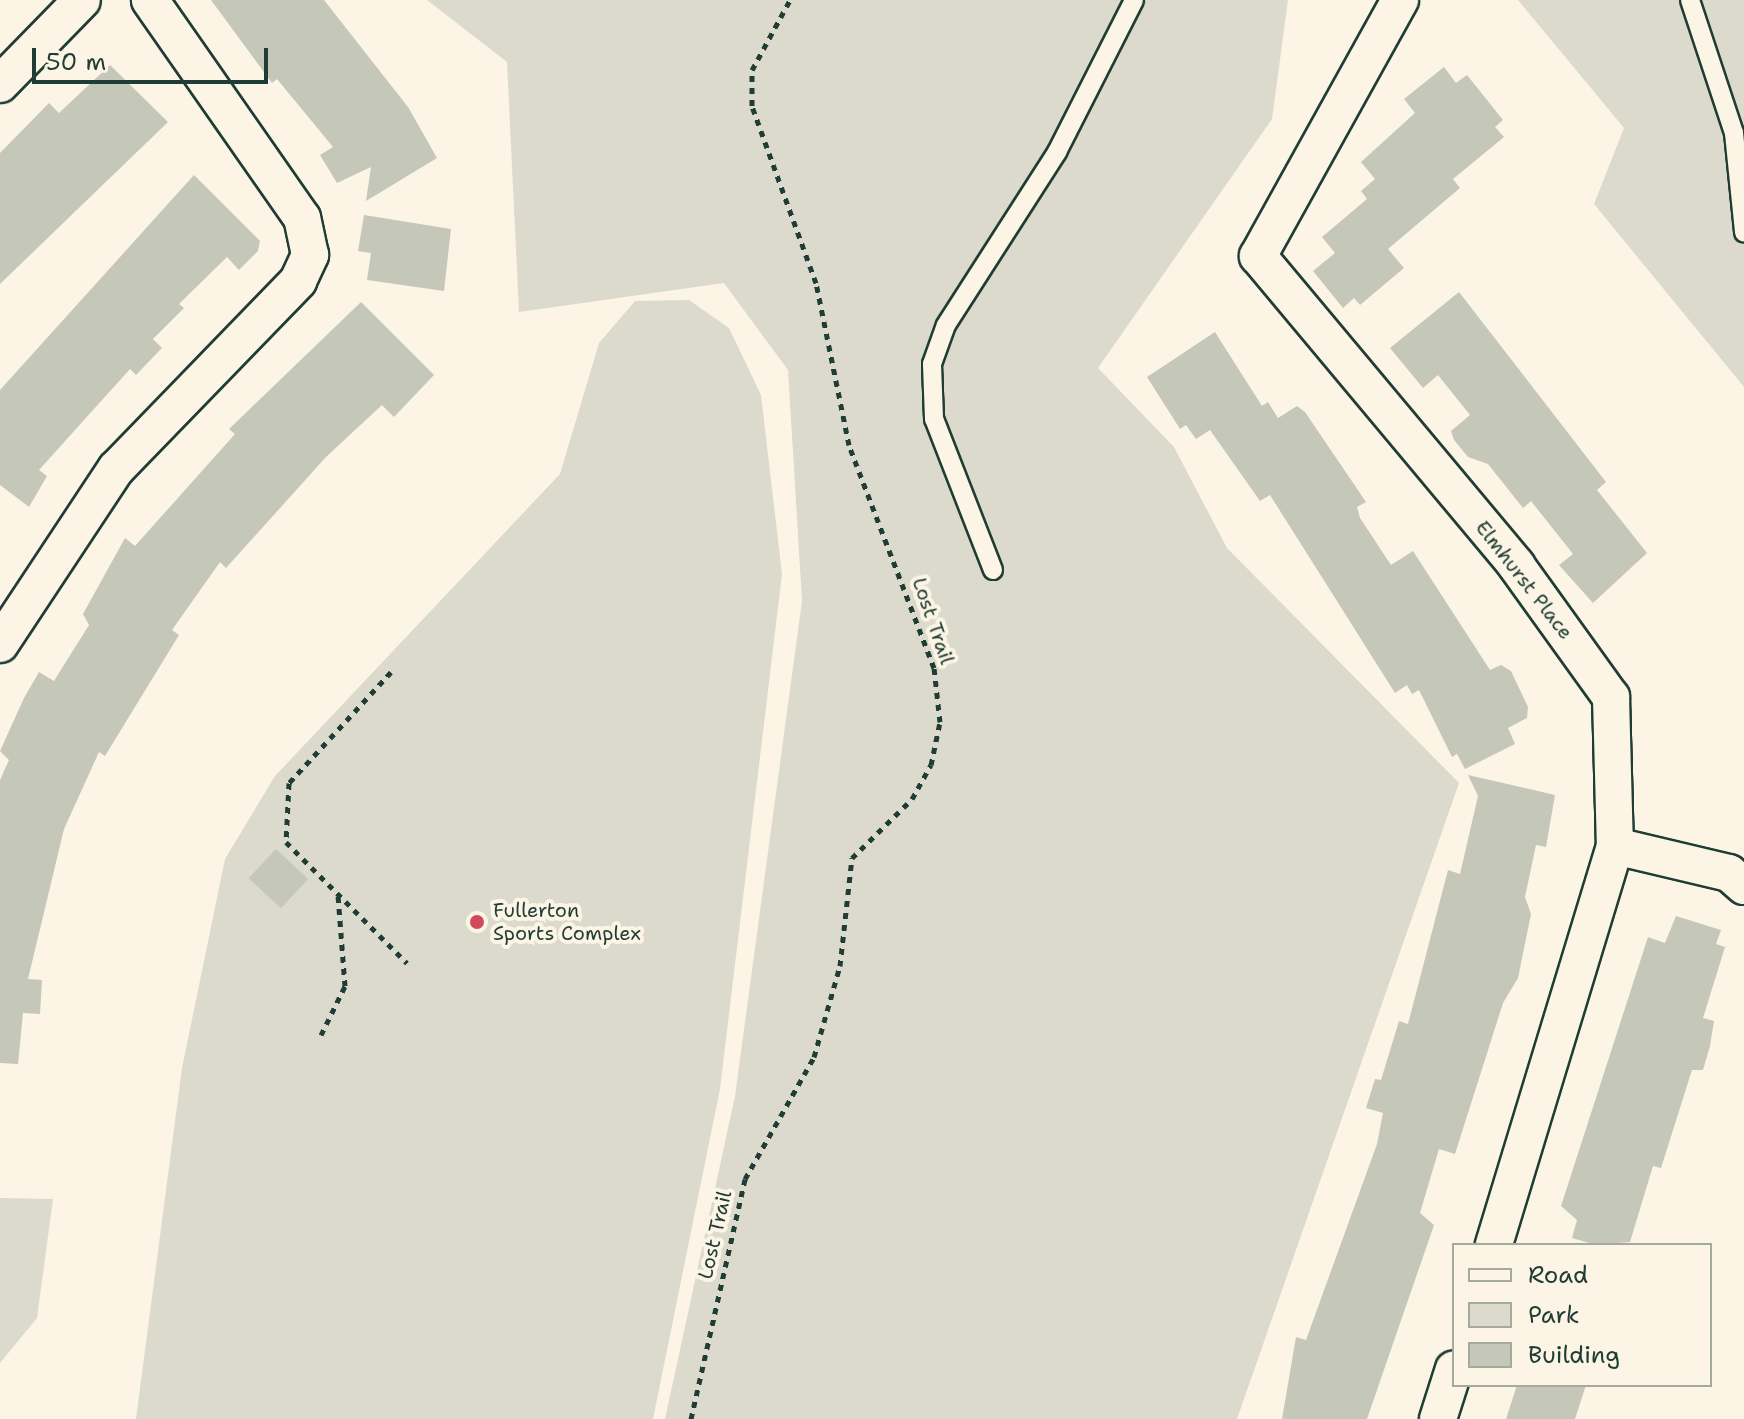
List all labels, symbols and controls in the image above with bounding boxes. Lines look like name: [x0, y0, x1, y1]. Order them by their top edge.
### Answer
scale bar: [36, 32, 272, 82]
text: 50 m: [46, 46, 106, 78]
street label: Elmhurst Place: [1470, 516, 1578, 644]
street label: Lost Trail: [907, 574, 959, 668]
place label: Fullerton Sports Complex: [493, 898, 641, 945]
marker: Fullerton Sports Complex: [468, 913, 486, 931]
street label: Lost Trail: [693, 1188, 737, 1282]
legend: [1452, 1243, 1712, 1387]
text: Road: [1528, 1259, 1588, 1291]
text: Park: [1528, 1299, 1580, 1331]
text: Building: [1528, 1339, 1620, 1371]

